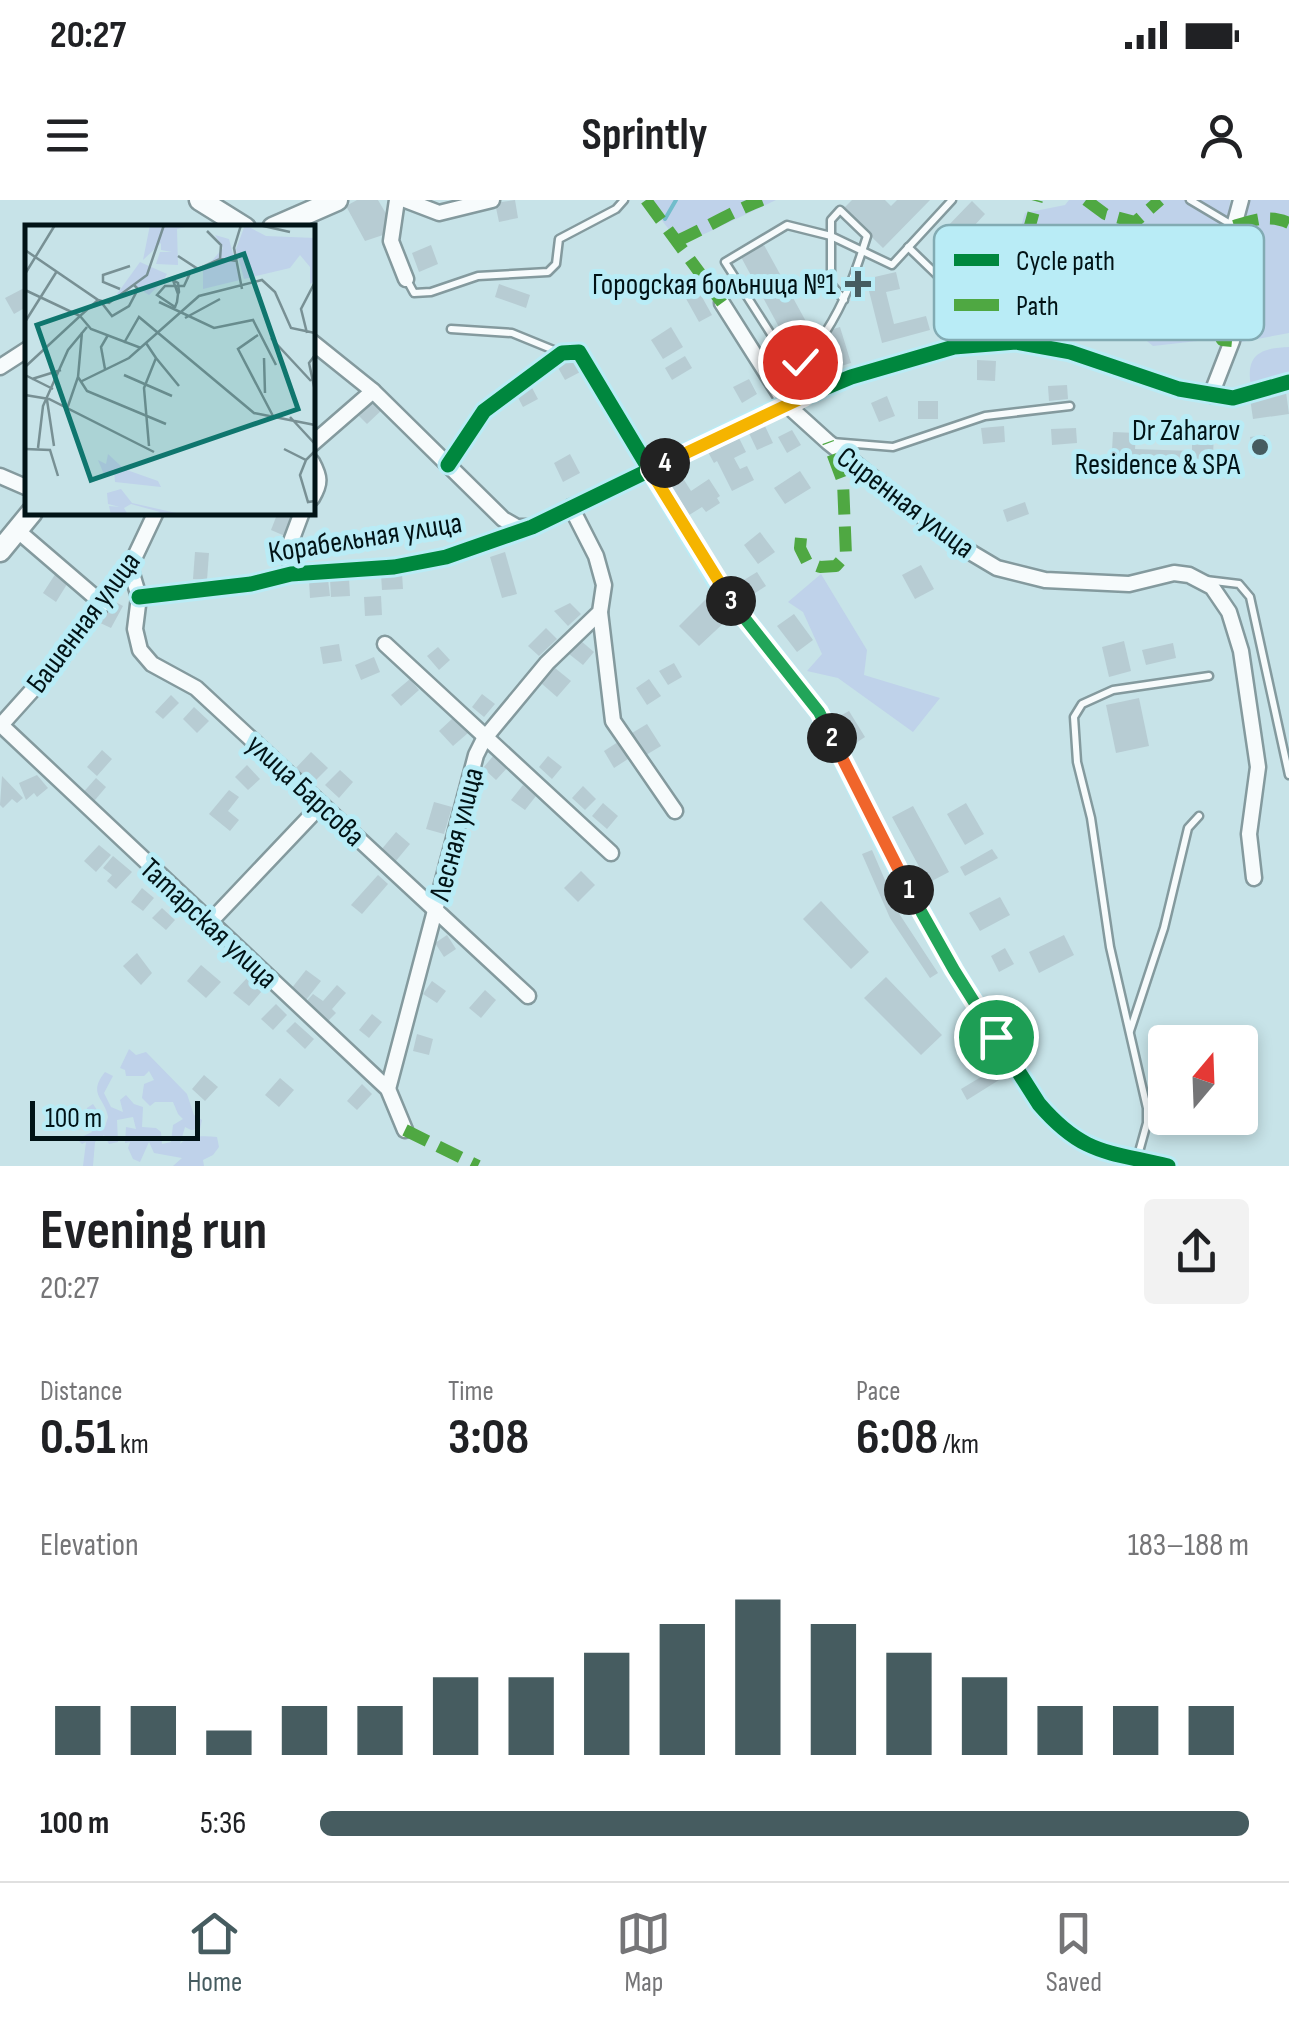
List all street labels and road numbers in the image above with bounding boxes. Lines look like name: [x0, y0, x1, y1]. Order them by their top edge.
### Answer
street label: Сиренная улица: [829, 439, 981, 566]
street label: Корабельная улица: [266, 505, 464, 571]
street label: Башенная улица: [19, 545, 149, 700]
street label: улица Барсова: [239, 727, 372, 855]
street label: Лесная улица: [422, 764, 492, 906]
street label: Татарская улица: [132, 851, 285, 996]

